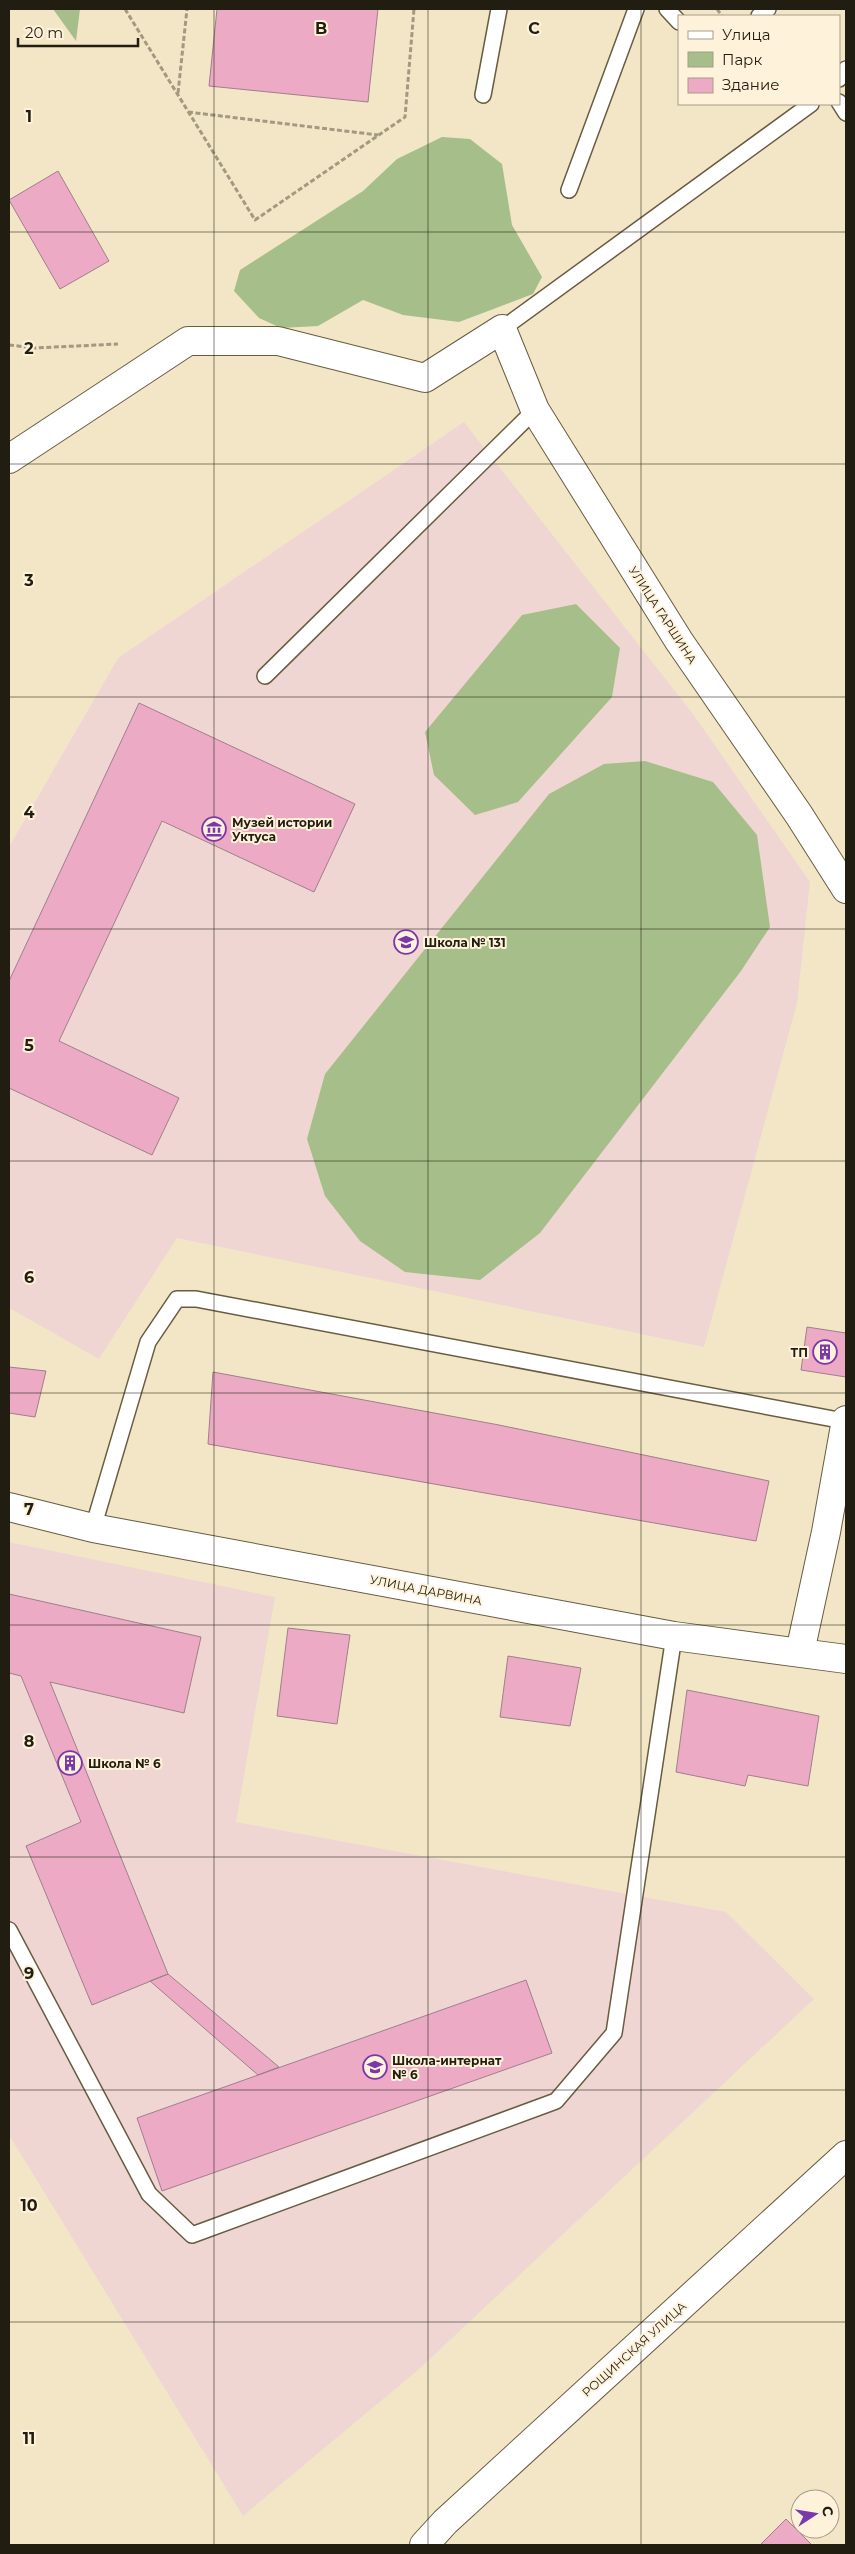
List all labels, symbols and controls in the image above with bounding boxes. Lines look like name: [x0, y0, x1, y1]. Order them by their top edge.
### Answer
scale bar: [18, 15, 138, 47]
legend: [678, 15, 840, 105]
text: B: [315, 19, 327, 38]
text: C: [528, 19, 540, 38]
text: 20 m: [25, 23, 63, 42]
text: Улица: [722, 25, 770, 44]
text: Парк: [722, 50, 762, 69]
text: Здание: [722, 75, 780, 94]
text: 1: [26, 107, 32, 126]
text: 2: [24, 339, 34, 358]
street label: УЛИЦА ГАРШИНА: [626, 563, 700, 667]
text: 3: [23, 571, 34, 590]
text: 4: [23, 803, 35, 822]
place label: Музей истории Уктуса: [232, 815, 332, 844]
museum icon: Музей истории Уктуса: [201, 816, 227, 842]
school or university icon: Школа № 131: [393, 929, 419, 955]
place label: Школа № 131: [424, 935, 506, 950]
text: 5: [24, 1036, 34, 1055]
text: 6: [24, 1268, 34, 1287]
building icon: ТП: [812, 1339, 838, 1365]
place label: ТП: [791, 1345, 808, 1360]
text: 7: [24, 1500, 34, 1519]
street label: УЛИЦА ДАРВИНА: [369, 1572, 483, 1608]
text: 8: [24, 1732, 34, 1751]
building icon: Школа № 6: [57, 1750, 83, 1776]
place label: Школа № 6: [88, 1756, 161, 1771]
text: 9: [24, 1964, 34, 1983]
place label: Школа-интернат № 6: [392, 2053, 502, 2082]
school or university icon: Школа-интернат № 6: [362, 2054, 388, 2080]
text: 10: [20, 2196, 38, 2215]
street label: РОЩИНСКАЯ УЛИЦА: [579, 2298, 689, 2400]
text: 11: [23, 2429, 35, 2448]
north arrow: [790, 2489, 840, 2539]
text: С: [818, 2504, 838, 2518]

